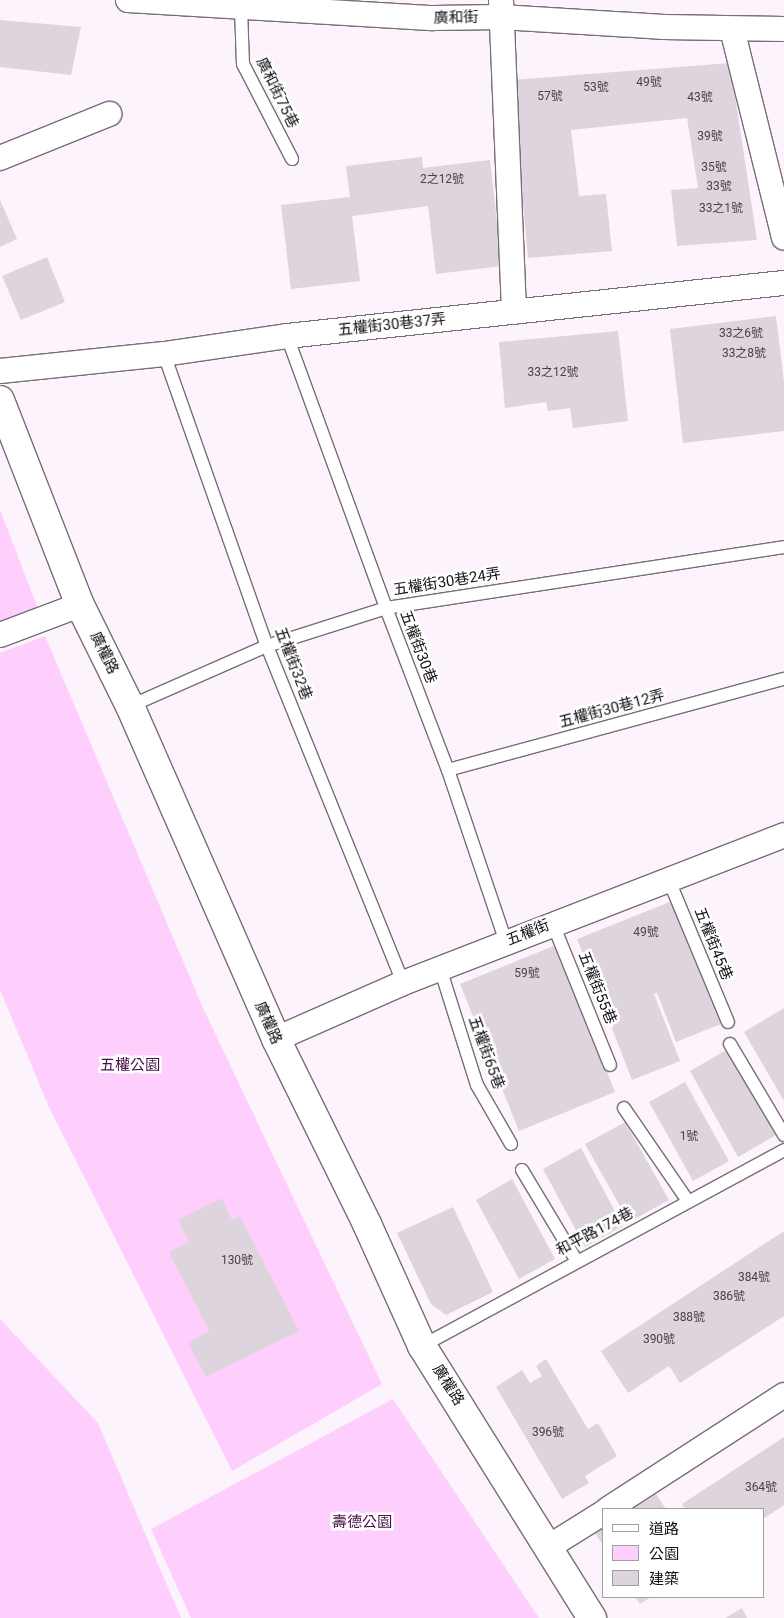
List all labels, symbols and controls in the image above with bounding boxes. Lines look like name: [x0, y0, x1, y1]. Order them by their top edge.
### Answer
street label: 廣和街: [433, 9, 479, 27]
street label: 廣和街75巷: [252, 55, 302, 131]
house number: 49號: [636, 76, 662, 90]
house number: 53號: [583, 81, 609, 95]
house number: 57號: [537, 90, 563, 104]
house number: 43號: [687, 91, 713, 105]
house number: 39號: [697, 130, 723, 144]
house number: 35號: [701, 161, 727, 175]
house number: 2之12號: [420, 173, 464, 187]
house number: 33號: [706, 180, 732, 194]
house number: 33之1號: [699, 202, 743, 216]
street label: 五權街30巷37弄: [337, 310, 447, 340]
house number: 33之6號: [719, 327, 763, 341]
house number: 33之8號: [722, 347, 766, 361]
house number: 33之12號: [528, 366, 578, 380]
street label: 五權街30巷24弄: [392, 565, 502, 599]
street label: 五權街30巷: [396, 608, 440, 686]
street label: 五權街32巷: [271, 625, 315, 703]
street label: 廣權路: [86, 629, 122, 677]
street label: 五權街30巷12弄: [557, 686, 667, 732]
street label: 五權街45巷: [690, 905, 736, 983]
street label: 五權街: [504, 916, 552, 950]
house number: 49號: [633, 926, 659, 940]
street label: 五權街55巷: [574, 949, 620, 1027]
house number: 59號: [514, 967, 540, 981]
street label: 廣權路: [251, 999, 285, 1047]
street label: 五權街65巷: [464, 1014, 508, 1092]
park label: 五權公園: [100, 1057, 160, 1075]
house number: 1號: [680, 1130, 698, 1144]
street label: 和平路174巷: [553, 1204, 637, 1260]
house number: 130號: [221, 1254, 253, 1268]
house number: 384號: [738, 1271, 770, 1285]
house number: 386號: [713, 1290, 745, 1304]
house number: 388號: [673, 1311, 705, 1325]
house number: 390號: [643, 1333, 675, 1347]
street label: 廣權路: [428, 1361, 468, 1409]
house number: 396號: [532, 1426, 564, 1440]
house number: 364號: [745, 1481, 777, 1495]
legend: [602, 1508, 764, 1598]
park label: 壽德公園: [332, 1514, 392, 1532]
text: 道路: [649, 1520, 679, 1538]
text: 公園: [649, 1545, 679, 1563]
text: 建築: [649, 1570, 679, 1588]

